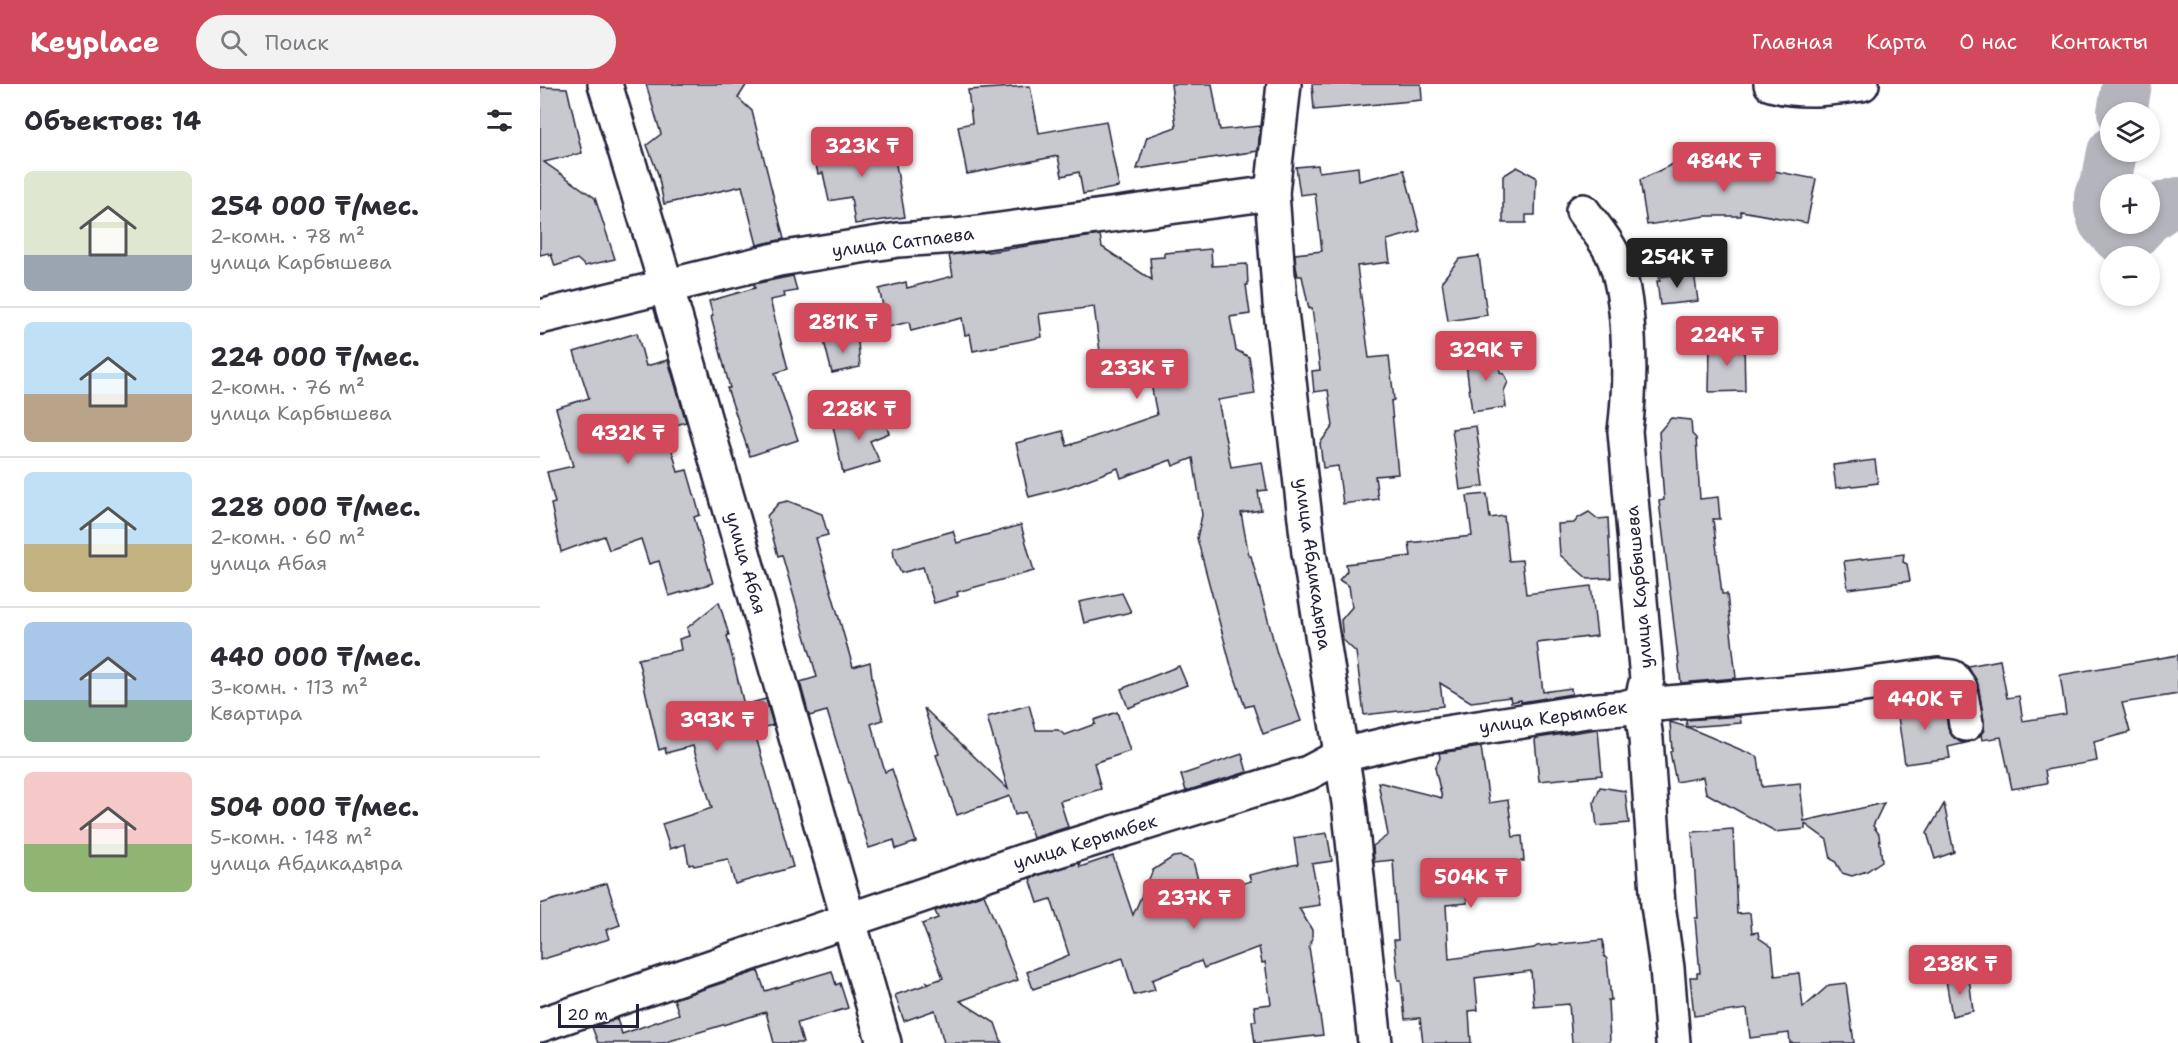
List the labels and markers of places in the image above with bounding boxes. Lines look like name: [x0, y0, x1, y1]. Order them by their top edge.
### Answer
pin: 323K ₸: [813, 127, 911, 178]
pin: 484K ₸: [1675, 142, 1773, 193]
pin: 254K ₸: [1628, 238, 1726, 289]
pin: 281K ₸: [794, 303, 892, 354]
pin: 224K ₸: [1678, 316, 1776, 367]
pin: 329K ₸: [1437, 331, 1535, 382]
pin: 233K ₸: [1088, 349, 1186, 400]
pin: 228K ₸: [810, 390, 908, 441]
pin: 432K ₸: [579, 414, 677, 465]
pin: 440K ₸: [1876, 680, 1974, 731]
pin: 393K ₸: [668, 701, 766, 752]
pin: 504K ₸: [1422, 858, 1520, 909]
pin: 237K ₸: [1145, 879, 1243, 930]
pin: 238K ₸: [1911, 945, 2009, 996]

